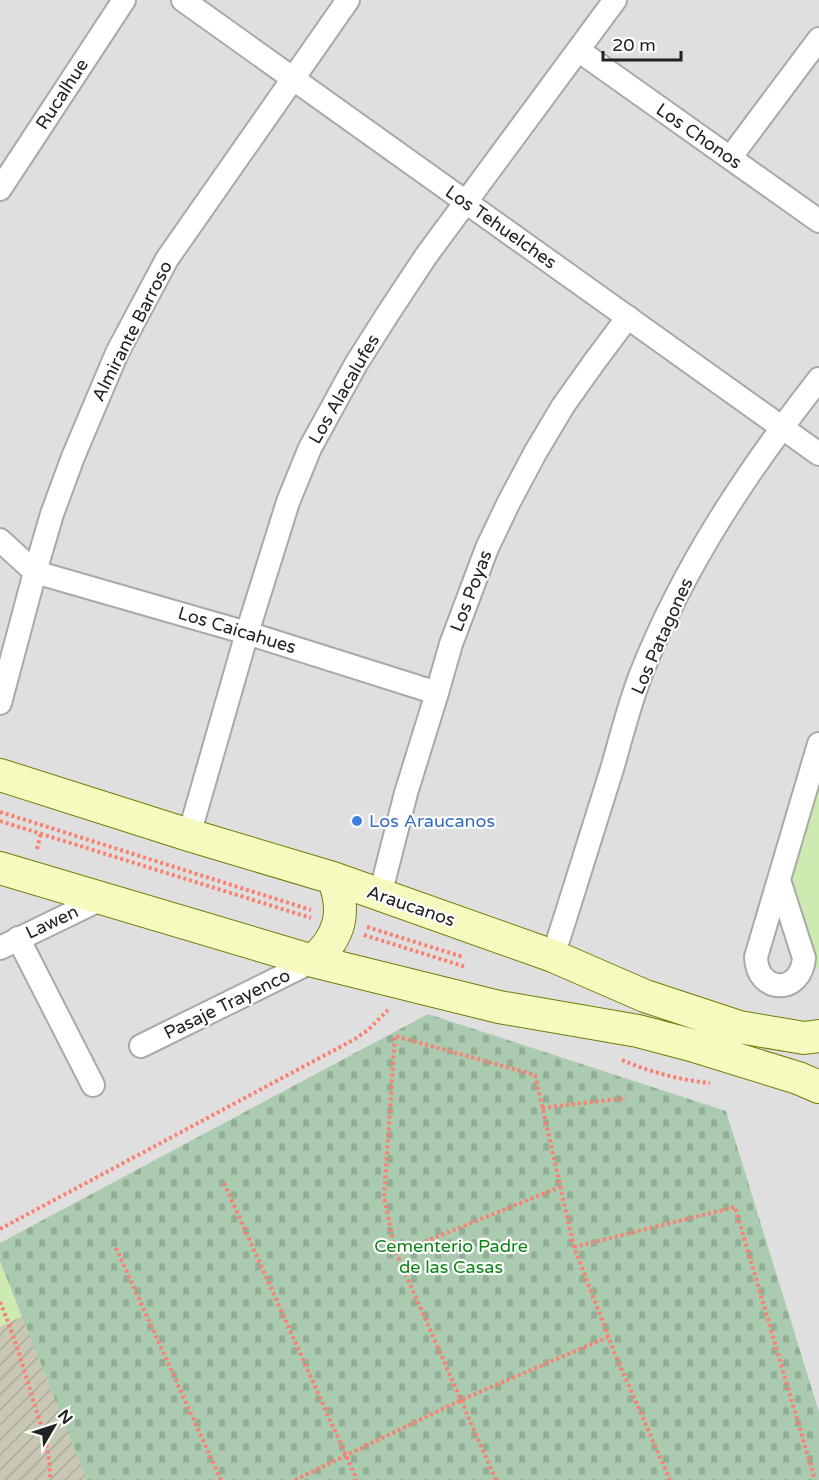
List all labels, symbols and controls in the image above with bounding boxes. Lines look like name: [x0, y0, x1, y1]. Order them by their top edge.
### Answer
scale bar: [603, 24, 681, 62]
text: 20 m: [612, 34, 656, 56]
street label: Rucalhue: [31, 54, 93, 134]
street label: Los Chonos: [652, 98, 746, 174]
street label: Los Tehuelches: [441, 181, 561, 273]
street label: Almirante Barroso: [87, 257, 177, 405]
street label: Los Alacalufes: [304, 330, 384, 448]
street label: Los Poyas: [445, 547, 497, 635]
street label: Los Patagones: [626, 574, 698, 698]
street label: Los Caicahues: [175, 602, 299, 658]
place label: Los Araucanos: [369, 810, 495, 832]
marker: Los Araucanos: [350, 814, 364, 828]
street label: Araucanos: [364, 881, 458, 931]
street label: Lawen: [22, 900, 82, 944]
street label: Pasaje Trayenco: [160, 964, 294, 1044]
park label: Cementerio Padre de las Casas: [374, 1235, 528, 1278]
north arrow: [24, 1396, 84, 1456]
text: N: [53, 1406, 77, 1428]

